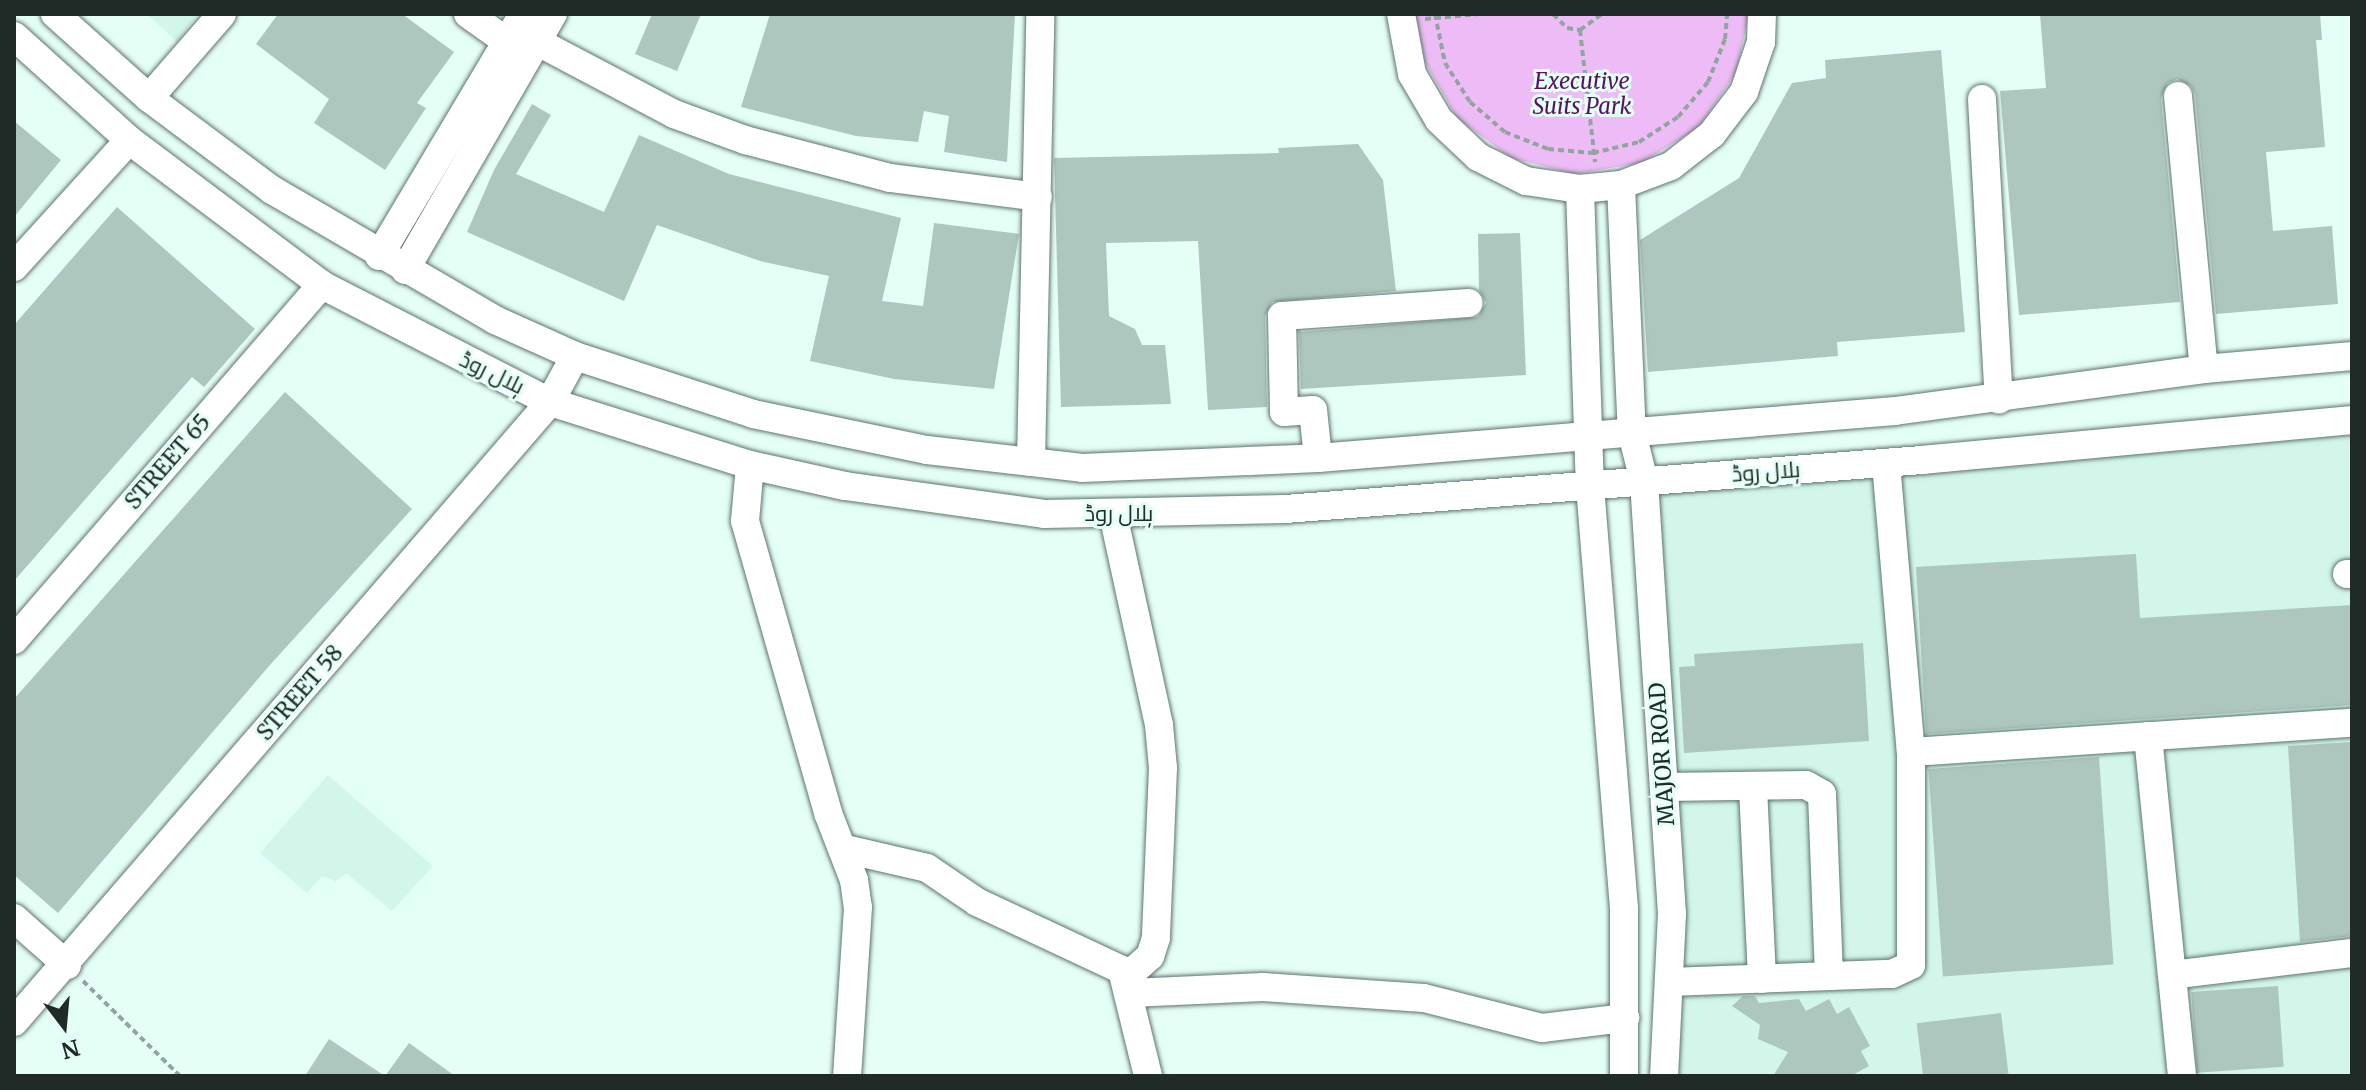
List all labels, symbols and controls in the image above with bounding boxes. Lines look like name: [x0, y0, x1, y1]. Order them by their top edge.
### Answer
park label: Executive Suits Park: [1533, 68, 1631, 120]
street label: ہلال روڈ: [455, 346, 529, 400]
street label: STREET 65: [120, 409, 216, 515]
street label: ہلال روڈ: [1731, 456, 1801, 488]
street label: ہلال روڈ: [1085, 501, 1153, 527]
street label: STREET 58: [252, 640, 348, 746]
street label: MAJOR ROAD: [1644, 682, 1680, 826]
north arrow: [24, 986, 104, 1066]
text: N: [58, 1033, 83, 1065]

